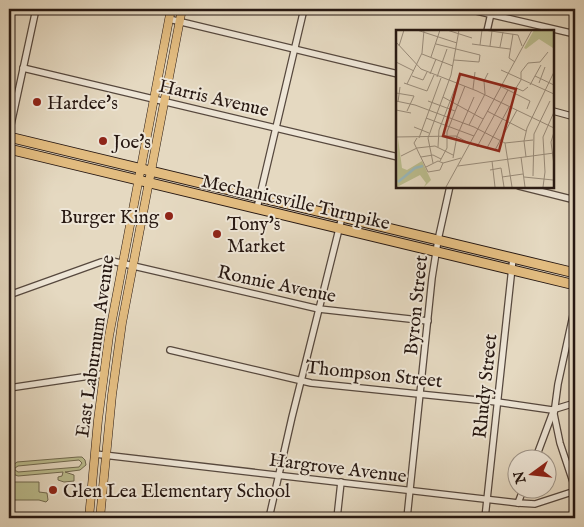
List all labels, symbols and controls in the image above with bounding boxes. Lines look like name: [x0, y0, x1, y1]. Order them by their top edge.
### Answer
inset map: [396, 30, 554, 188]
street label: Harris Avenue: [156, 75, 271, 123]
place label: Hardee's: [47, 92, 118, 116]
marker: Hardee's: [31, 96, 43, 108]
place label: Joe's: [111, 131, 151, 155]
marker: Joe's: [97, 135, 109, 147]
street label: Mechanicsville Turnpike: [199, 170, 392, 236]
place label: Burger King: [60, 206, 160, 230]
marker: Burger King: [163, 210, 175, 222]
place label: Tony's Market: [227, 213, 286, 259]
marker: Tony's Market: [211, 228, 223, 240]
street label: East Laburnum Avenue: [71, 253, 121, 439]
street label: Byron Street: [400, 253, 434, 356]
street label: Ronnie Avenue: [215, 261, 338, 309]
street label: Rhudy Street: [469, 332, 503, 440]
street label: Thompson Street: [304, 356, 444, 394]
street label: Hargrove Avenue: [268, 449, 408, 489]
north arrow: [506, 450, 556, 500]
text: N: [510, 469, 531, 486]
place label: Glen Lea Elementary School: [63, 480, 291, 504]
marker: Glen Lea Elementary School: [47, 484, 59, 496]

